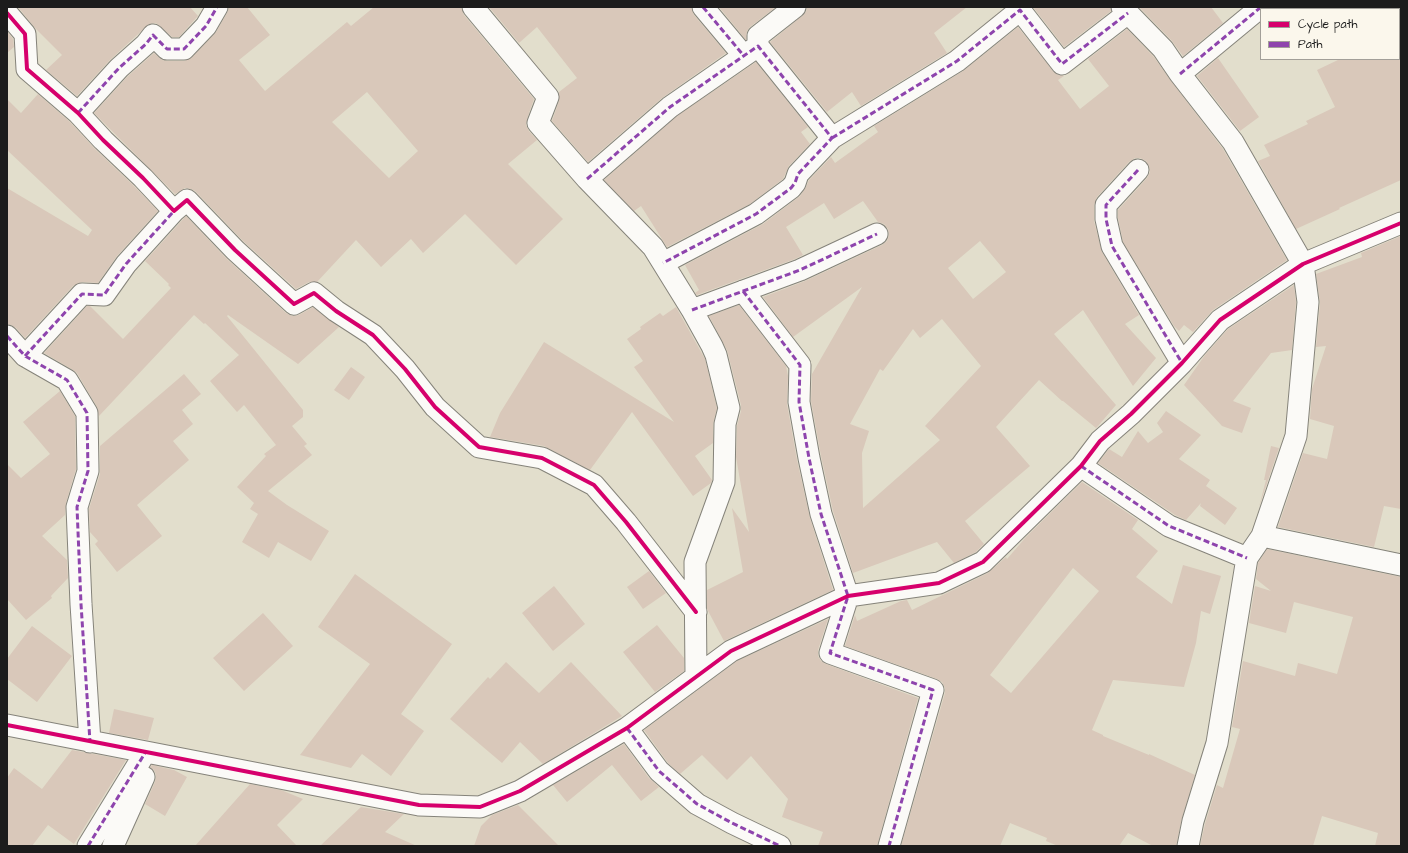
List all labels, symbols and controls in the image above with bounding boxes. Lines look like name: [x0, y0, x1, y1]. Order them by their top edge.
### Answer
legend: [1260, 8, 1400, 60]
text: Cycle path: [1298, 16, 1357, 33]
text: Path: [1298, 36, 1323, 53]

